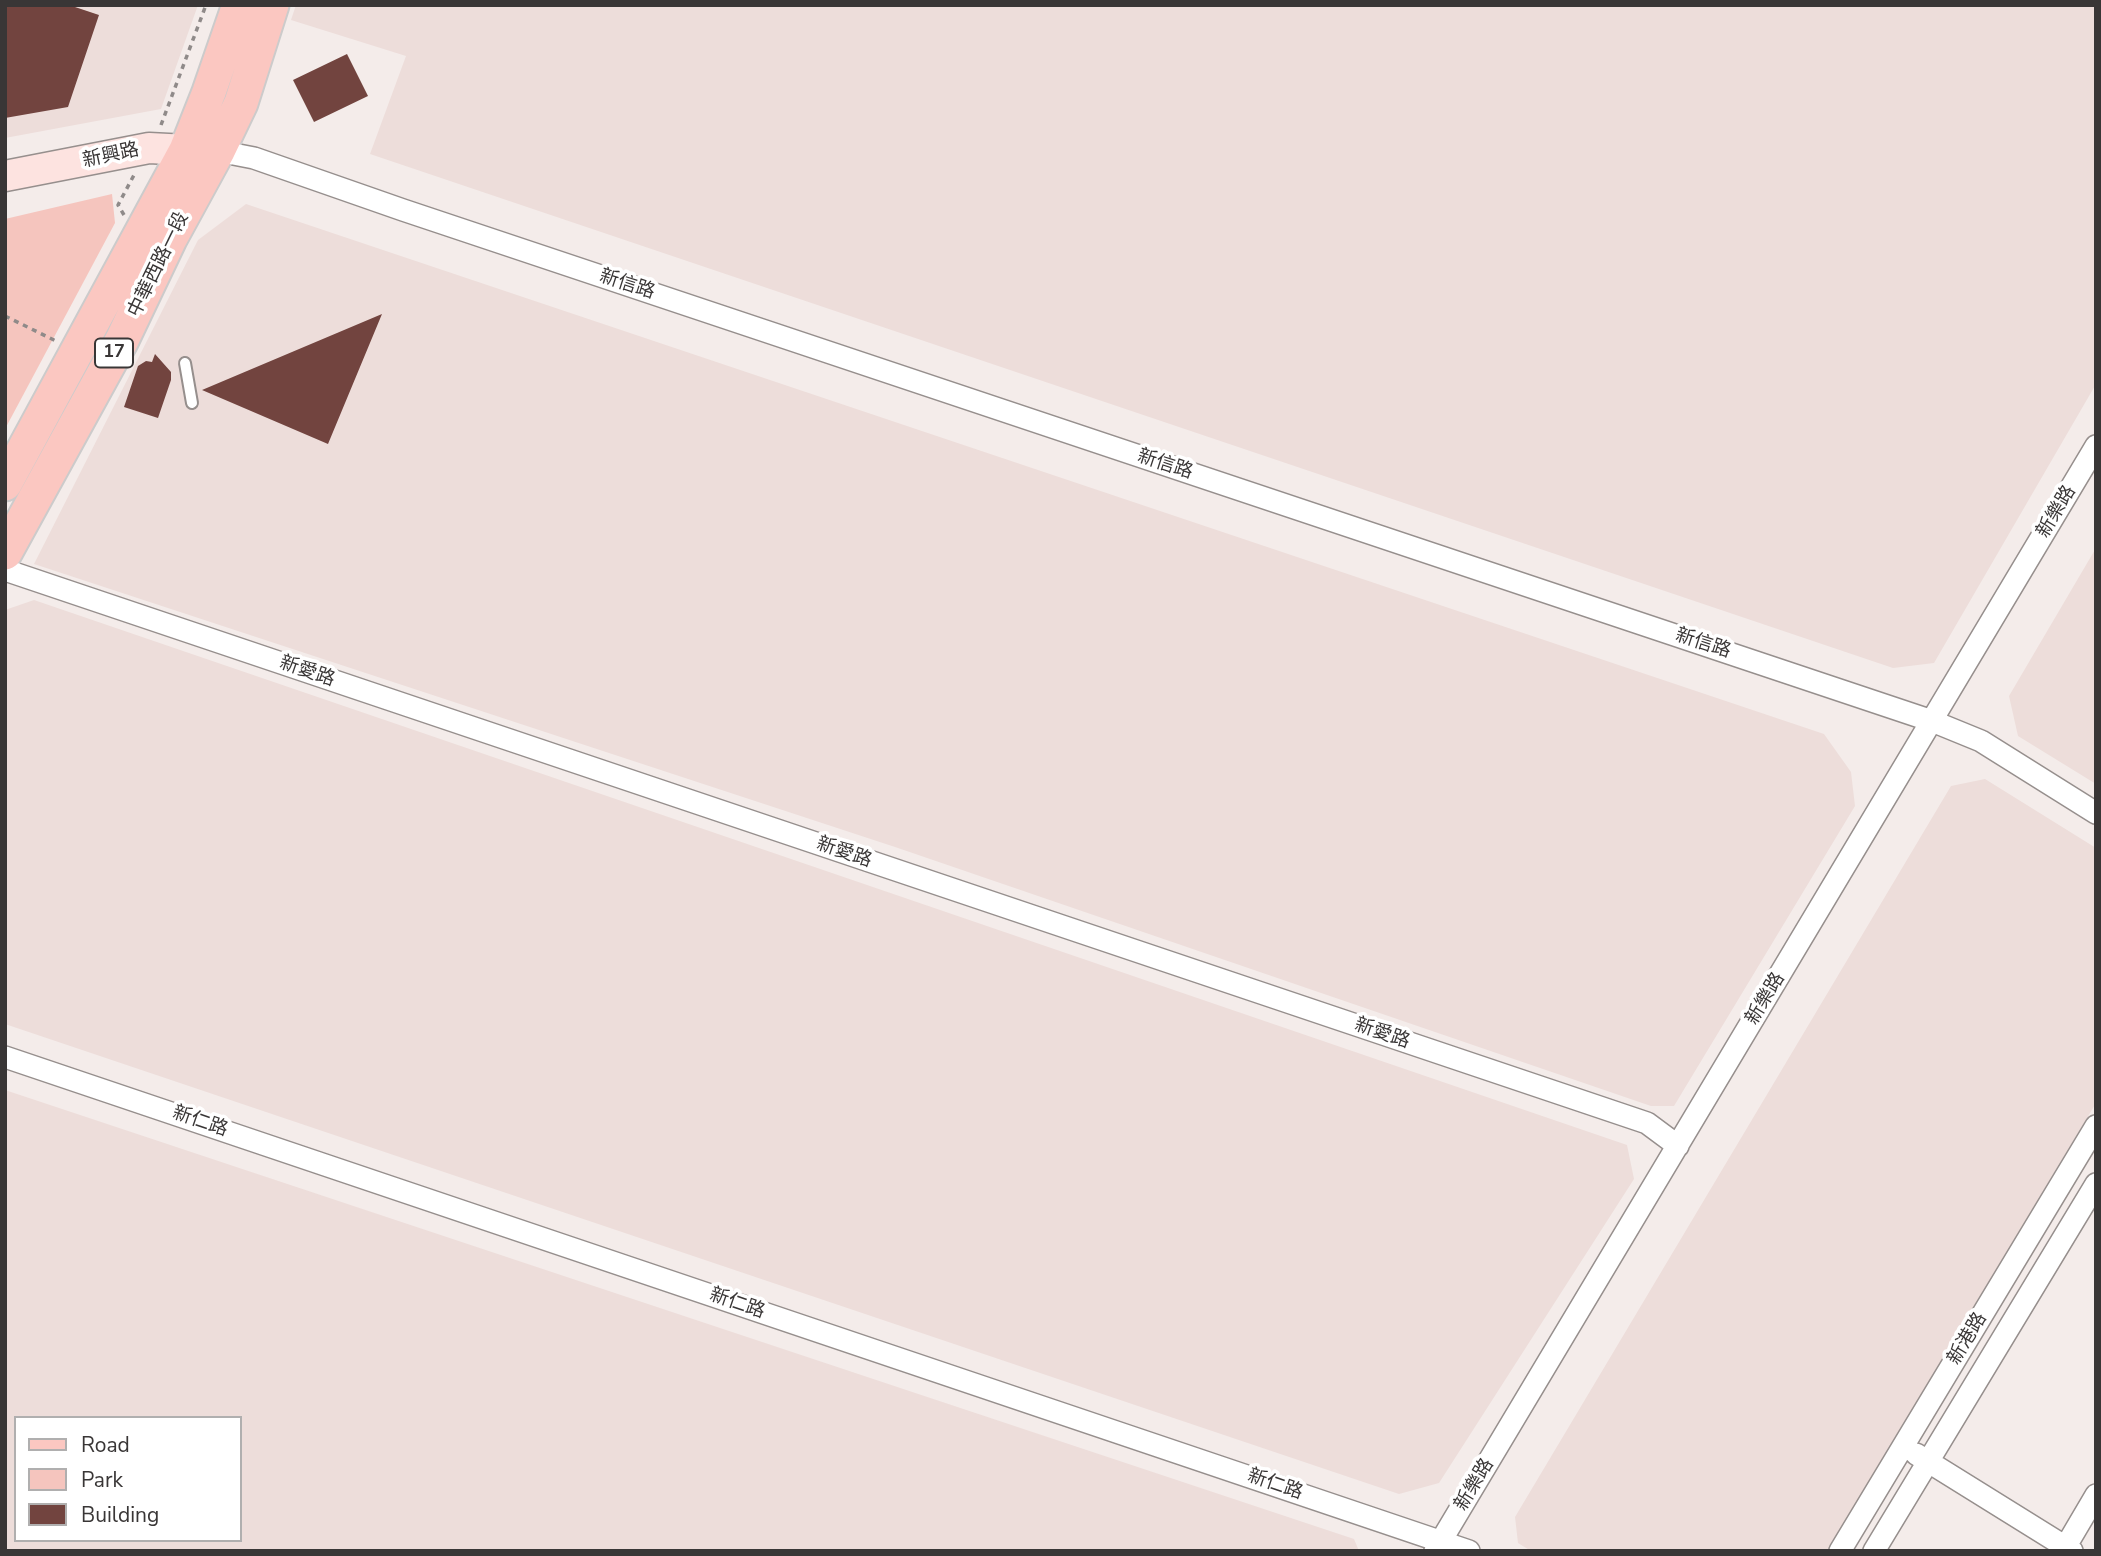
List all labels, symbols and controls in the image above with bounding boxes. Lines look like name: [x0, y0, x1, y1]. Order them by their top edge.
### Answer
street label: 新興路: [81, 139, 141, 173]
street label: 中華西路一段: [124, 209, 194, 321]
street label: 新信路: [596, 265, 658, 305]
road number: 17: [95, 338, 133, 368]
street label: 新信路: [1134, 445, 1196, 485]
street label: 新樂路: [2033, 482, 2081, 542]
street label: 新信路: [1672, 624, 1734, 664]
street label: 新愛路: [276, 652, 338, 692]
street label: 新愛路: [813, 833, 875, 873]
street label: 新樂路: [1742, 969, 1790, 1029]
street label: 新愛路: [1351, 1014, 1413, 1054]
street label: 新仁路: [169, 1102, 231, 1142]
street label: 新仁路: [706, 1284, 768, 1324]
street label: 新港路: [1944, 1309, 1992, 1369]
legend: [14, 1416, 242, 1542]
text: Road: [81, 1431, 130, 1459]
street label: 新樂路: [1451, 1455, 1499, 1515]
street label: 新仁路: [1244, 1465, 1306, 1505]
text: Park: [81, 1466, 123, 1494]
text: Building: [81, 1501, 159, 1529]

